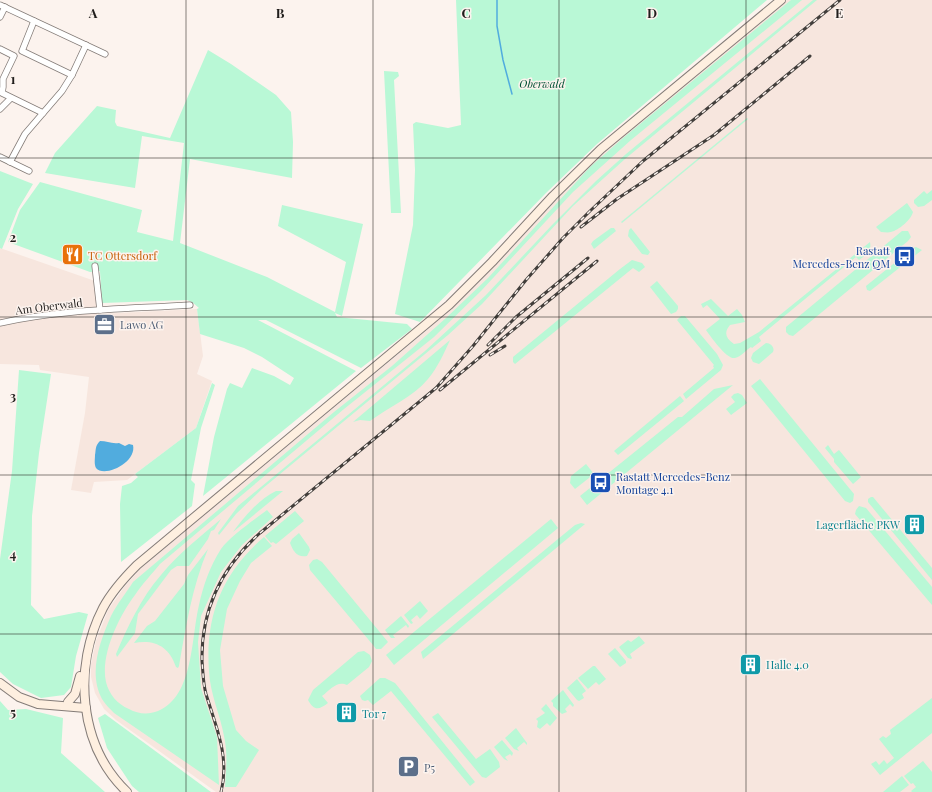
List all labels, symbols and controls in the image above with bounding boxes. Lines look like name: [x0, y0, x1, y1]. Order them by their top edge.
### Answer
text: A: [88, 4, 98, 21]
text: B: [276, 4, 285, 21]
text: C: [461, 4, 471, 21]
text: D: [647, 4, 657, 21]
text: E: [835, 4, 843, 21]
text: 1: [11, 70, 16, 87]
park label: Oberwald: [519, 76, 566, 91]
text: 2: [10, 228, 17, 245]
restaurant icon: TC Ottersdorf: [60, 242, 86, 268]
place label: Rastatt Mercedes-Benz QM: [792, 243, 890, 271]
bus stop icon: Rastatt Mercedes-Benz QM: [892, 243, 918, 269]
place label: TC Ottersdorf: [88, 248, 158, 263]
street label: Am Oberwald: [14, 294, 84, 318]
office icon: Lawo AG: [92, 311, 118, 337]
place label: Lawo AG: [120, 317, 163, 332]
text: 3: [10, 387, 16, 404]
bus stop icon: Rastatt Mercedes-Benz Montage 4.1: [587, 469, 613, 495]
place label: Rastatt Mercedes-Benz Montage 4.1: [616, 469, 730, 497]
building icon: Lagerfläche PKW: [902, 511, 928, 537]
place label: Lagerfläche PKW: [816, 517, 900, 532]
text: 4: [10, 545, 17, 562]
building icon: Halle 4.0: [737, 651, 763, 677]
place label: Halle 4.0: [766, 657, 809, 672]
building icon: Tor 7: [334, 700, 360, 726]
text: 5: [10, 703, 16, 720]
place label: Tor 7: [362, 706, 387, 721]
parking icon: P5: [395, 754, 421, 780]
place label: P5: [424, 760, 435, 775]

